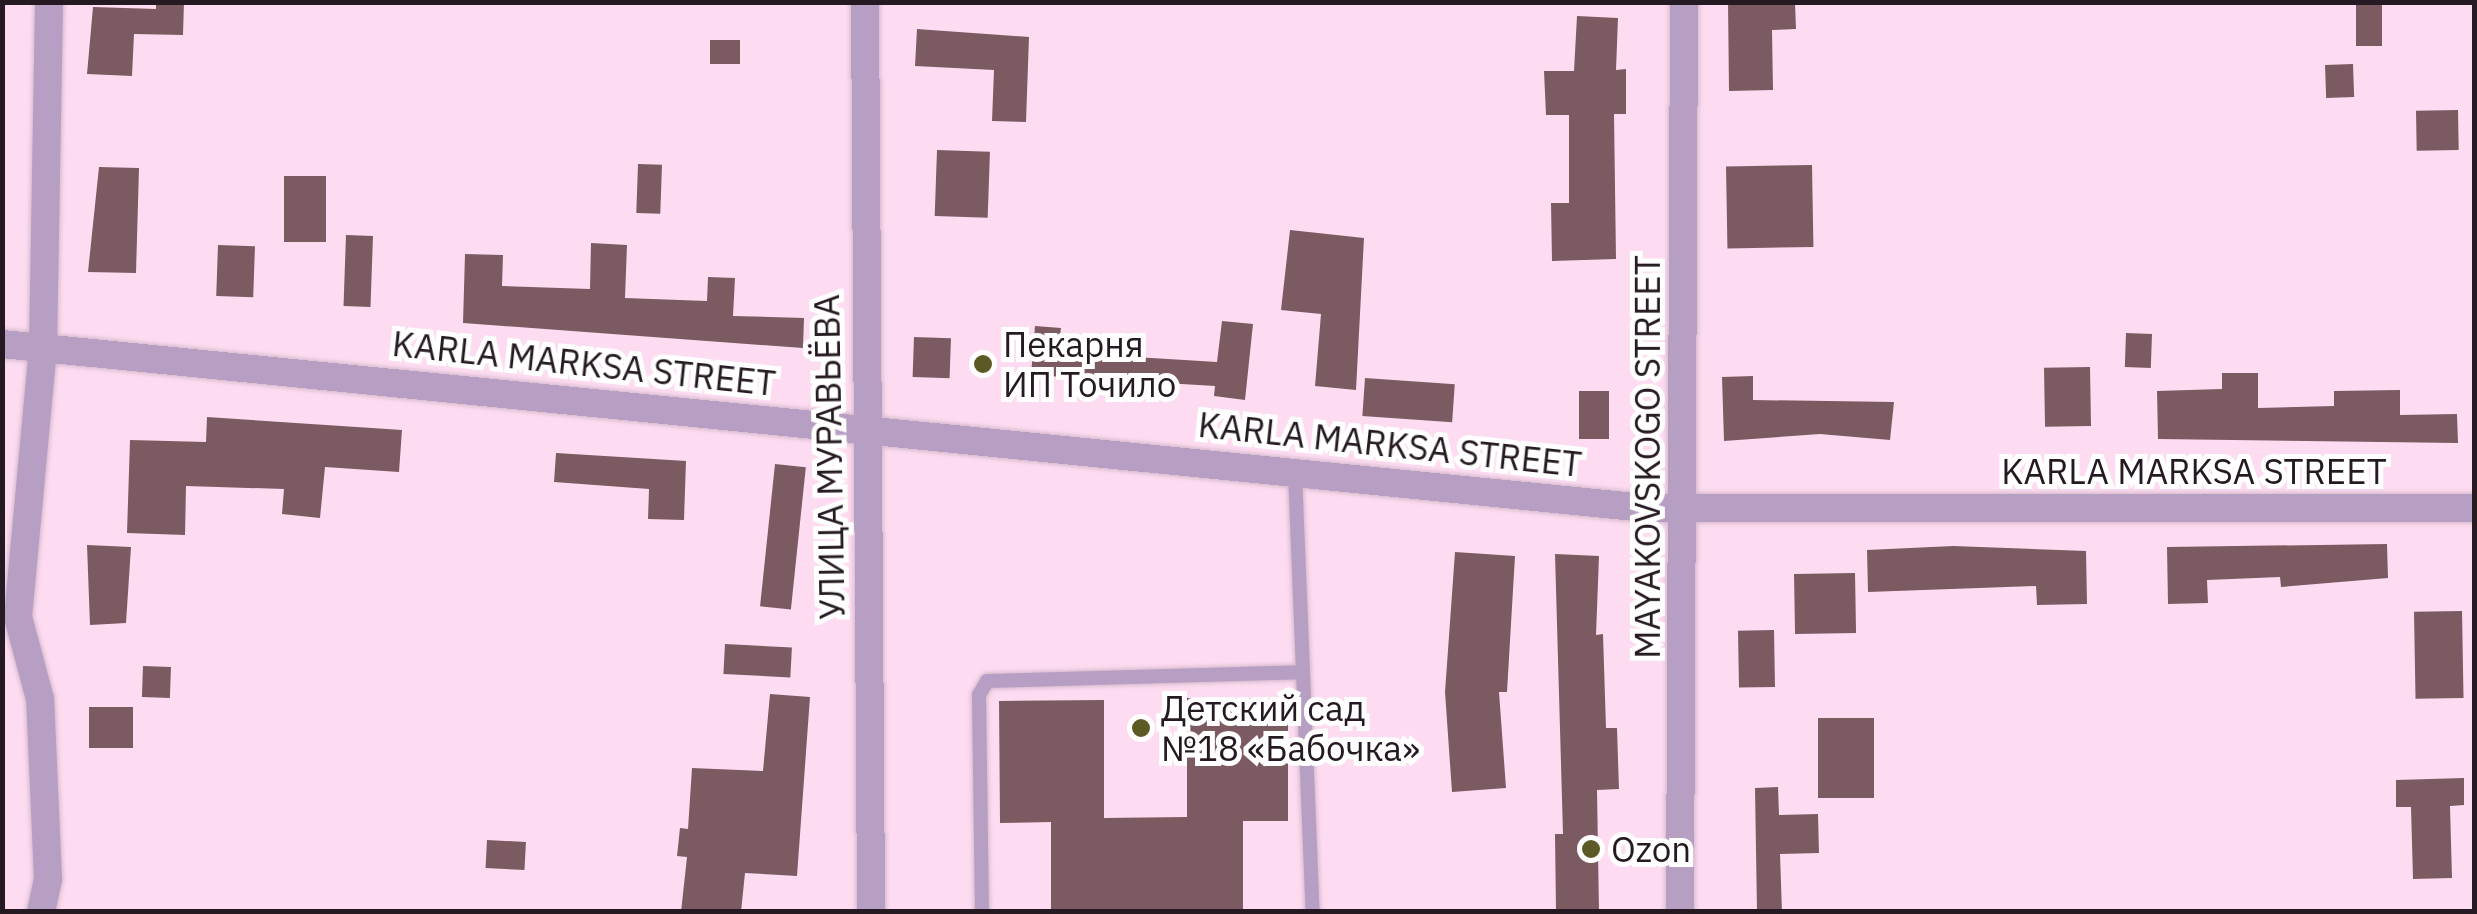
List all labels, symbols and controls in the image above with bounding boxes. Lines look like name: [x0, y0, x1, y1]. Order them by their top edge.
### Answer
street label: MAYAKOVSKOGO STREET: [1626, 255, 1668, 659]
street label: УЛИЦА МУРАВЬЁВА: [805, 294, 853, 620]
street label: KARLA MARKSA STREET: [390, 322, 778, 404]
place label: Пекарня ИП Точило: [1003, 323, 1176, 405]
marker: Пекарня ИП Точило: [972, 353, 994, 375]
street label: KARLA MARKSA STREET: [1196, 403, 1584, 485]
street label: KARLA MARKSA STREET: [2001, 450, 2387, 492]
place label: Детский сад №18 «Бабочка»: [1161, 687, 1420, 769]
marker: Детский сад №18 «Бабочка»: [1130, 717, 1152, 739]
place label: Ozon: [1611, 828, 1691, 870]
marker: Ozon: [1580, 838, 1602, 860]

